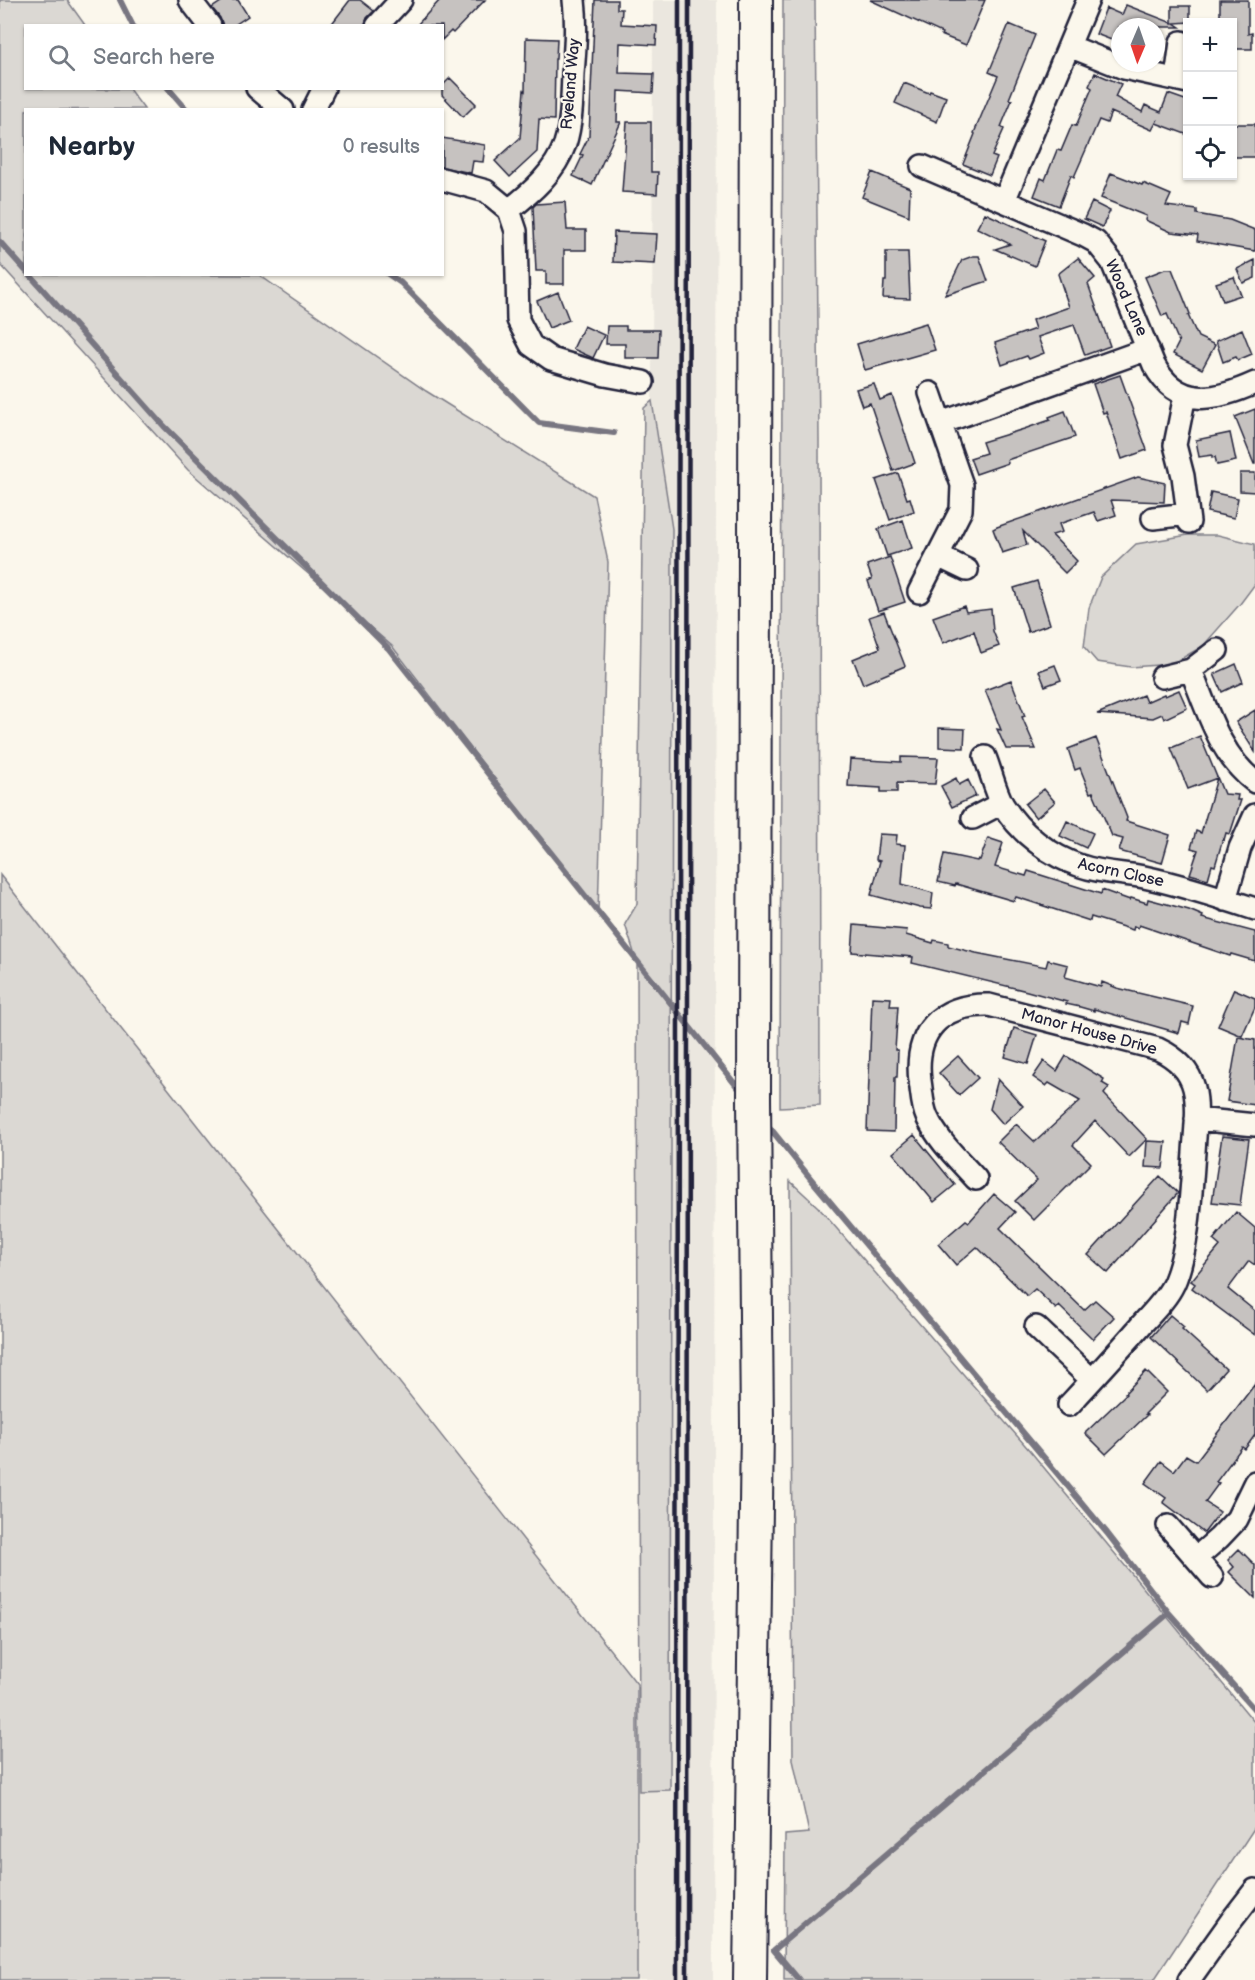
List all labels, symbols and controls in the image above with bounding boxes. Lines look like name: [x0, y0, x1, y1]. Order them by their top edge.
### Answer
north arrow: [1111, 18, 1165, 72]
map controls: [1183, 18, 1237, 180]
button: +: [1183, 18, 1237, 72]
search box: [24, 24, 444, 90]
street label: Ryeland Way: [558, 37, 585, 130]
icon: search: [45, 41, 78, 74]
text: Search here: [93, 44, 215, 71]
button: −: [1183, 72, 1237, 126]
button: locate: [1183, 126, 1237, 180]
text: Nearby: [48, 132, 135, 163]
text: 0 results: [343, 135, 420, 159]
street label: Wood Lane: [1101, 257, 1151, 340]
street label: Acorn Close: [1076, 855, 1166, 891]
street label: Manor House Drive: [1019, 1005, 1160, 1059]

